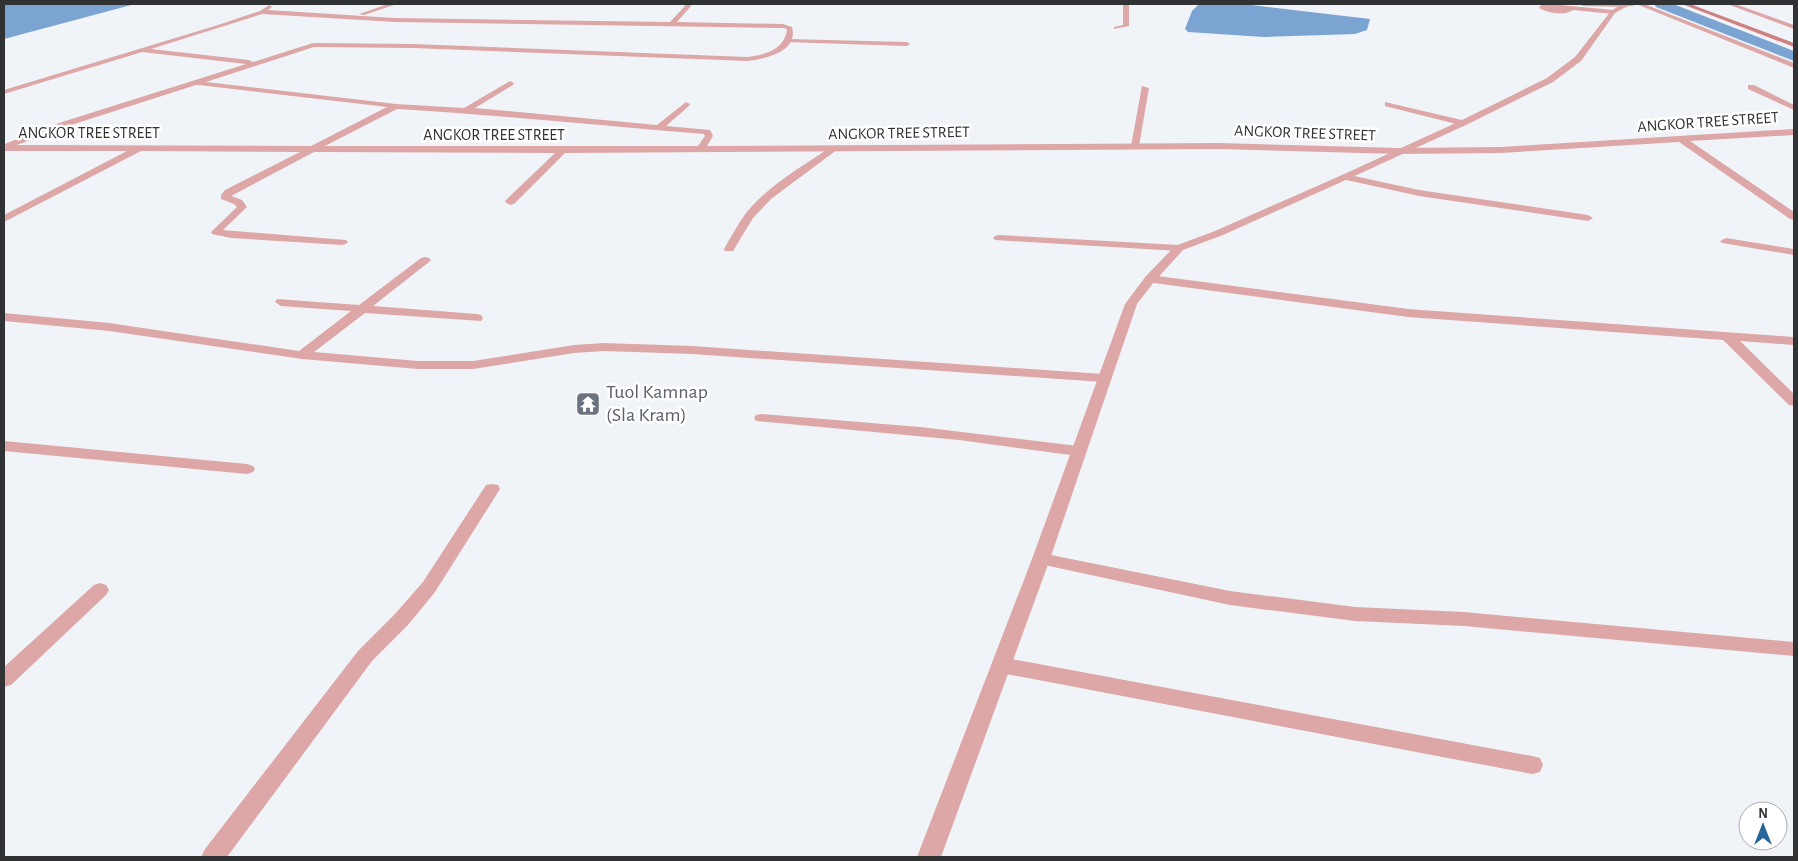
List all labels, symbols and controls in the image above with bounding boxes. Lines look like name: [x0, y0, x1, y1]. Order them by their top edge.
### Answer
street label: ANGKOR TREE STREET: [1637, 109, 1779, 135]
street label: ANGKOR TREE STREET: [1234, 123, 1376, 143]
street label: ANGKOR TREE STREET: [828, 124, 970, 142]
street label: ANGKOR TREE STREET: [18, 125, 160, 141]
street label: ANGKOR TREE STREET: [423, 127, 565, 143]
place label: Tuol Kamnap (Sla Kram): [606, 382, 708, 425]
temple icon: Tuol Kamnap (Sla Kram): [575, 391, 601, 417]
north arrow: [1738, 801, 1788, 851]
text: N: [1758, 807, 1768, 821]

